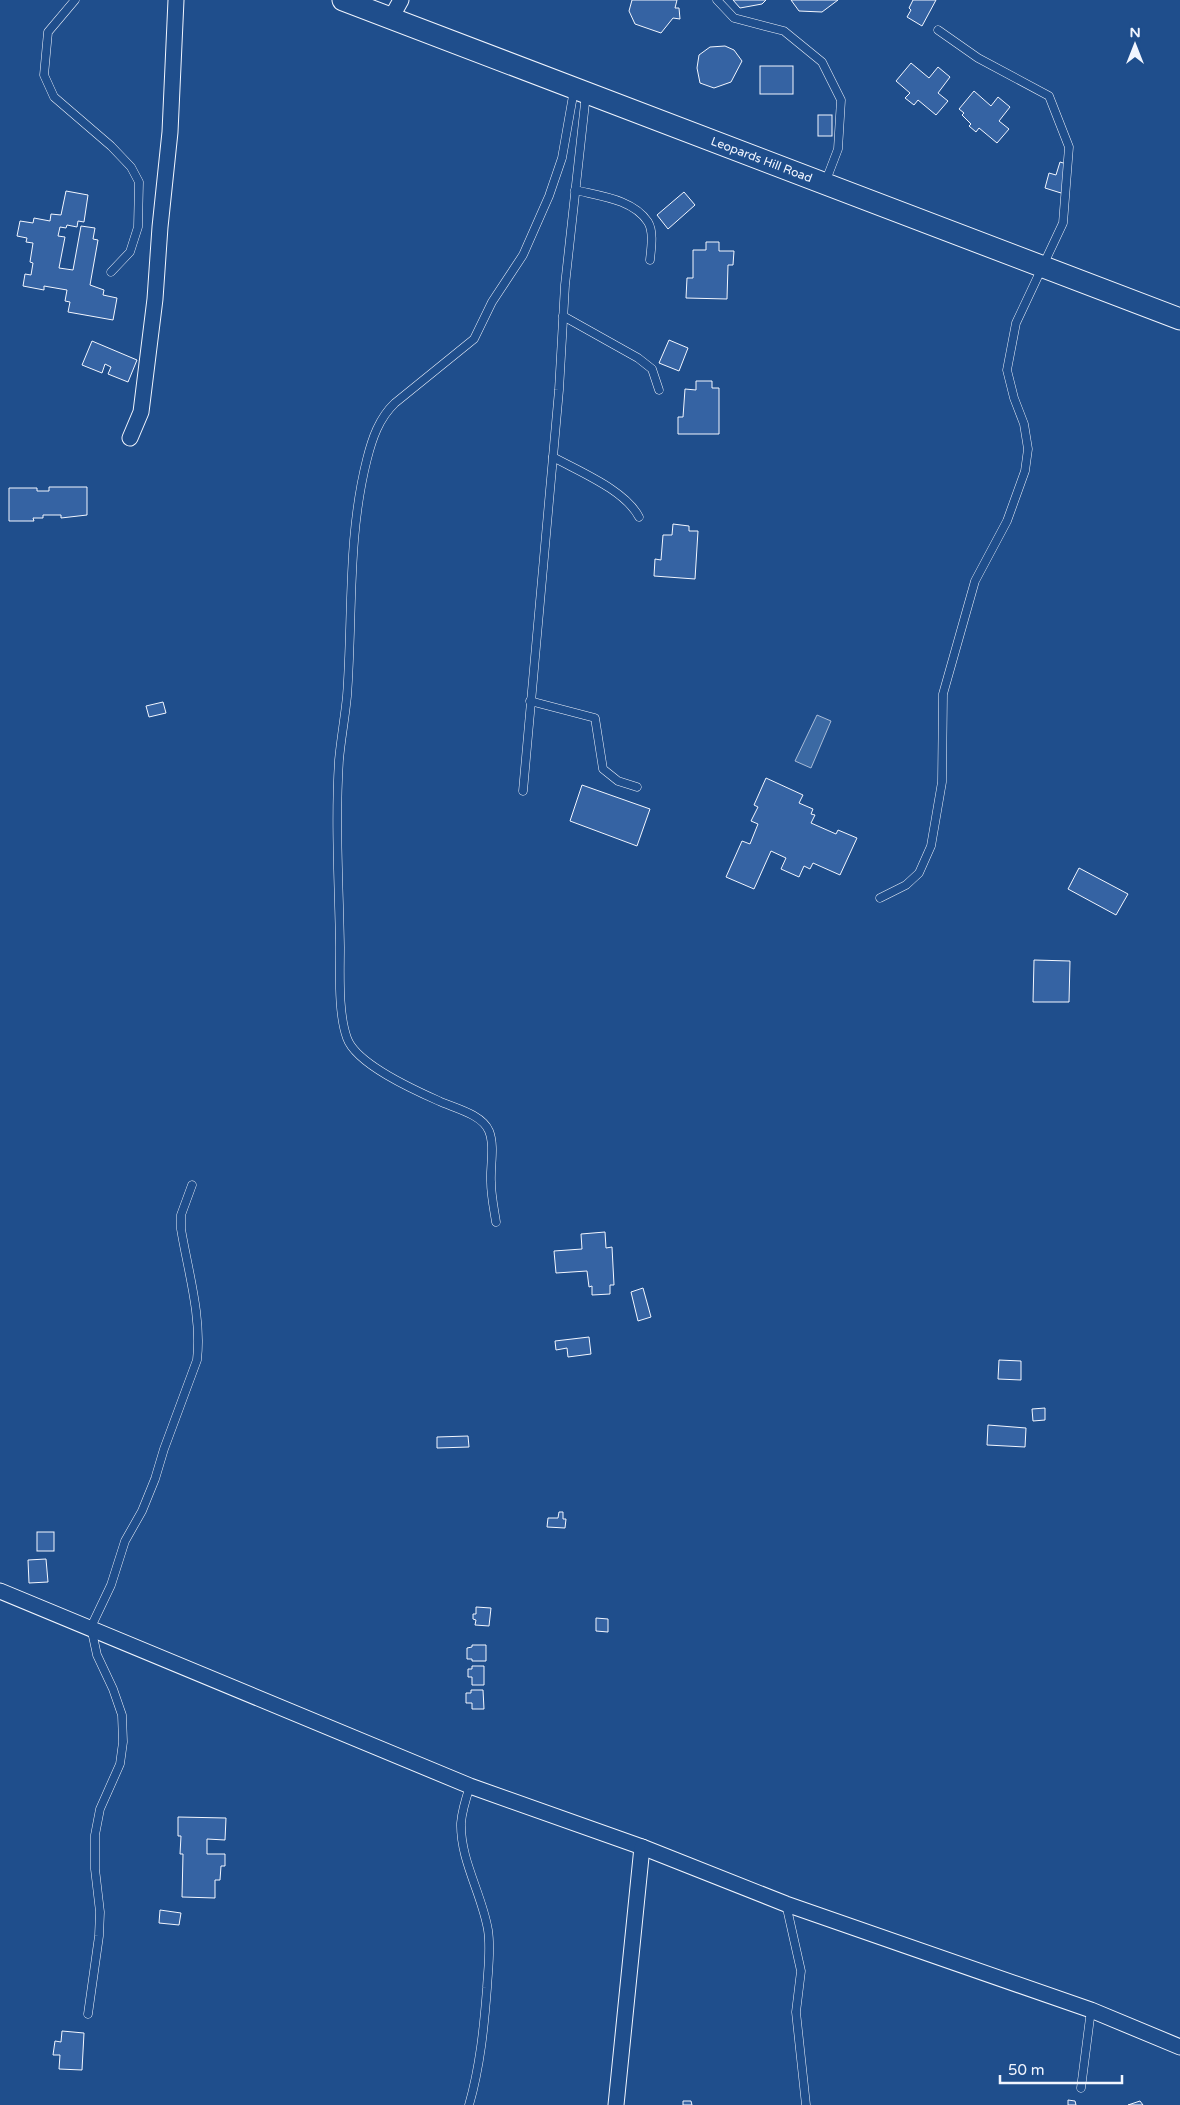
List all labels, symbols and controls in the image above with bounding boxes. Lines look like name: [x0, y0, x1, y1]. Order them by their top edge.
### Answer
north arrow: [1110, 20, 1160, 70]
text: N: [1129, 24, 1141, 41]
street label: Leopards Hill Road: [709, 134, 814, 185]
scale bar: [1000, 2052, 1122, 2084]
text: 50 m: [1008, 2061, 1045, 2079]

